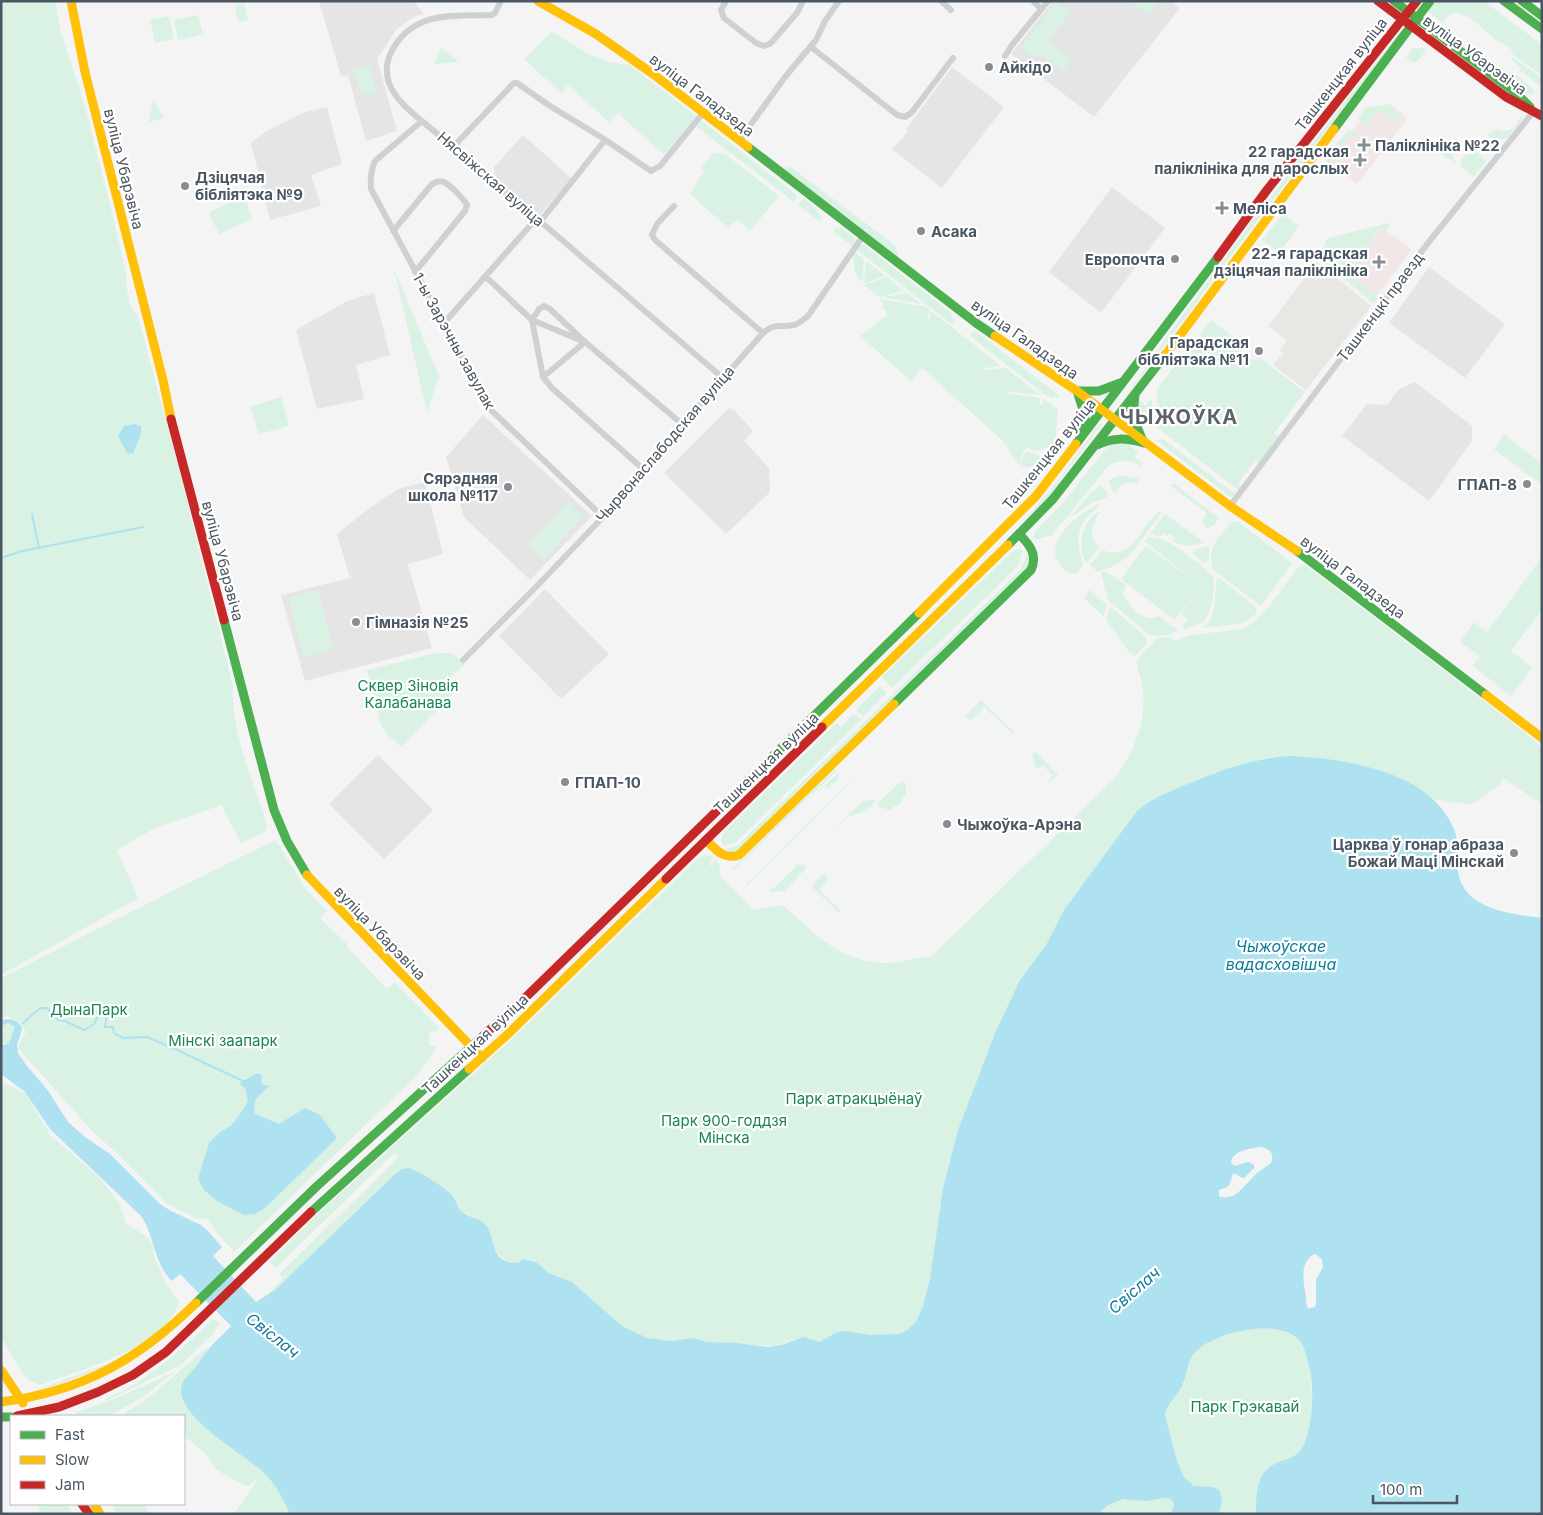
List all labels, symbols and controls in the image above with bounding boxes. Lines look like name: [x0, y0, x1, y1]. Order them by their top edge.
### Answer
street label: вуліца Убарэвіча: [1419, 11, 1531, 99]
street label: Ташкенцкая вуліца: [1291, 14, 1391, 134]
street label: вуліца Галадзеда: [646, 49, 758, 141]
place label: Айкідо: [999, 58, 1052, 77]
marker: Айкідо: [983, 61, 995, 73]
street label: вуліца Убарэвіча: [100, 107, 148, 231]
street label: Нясвіжская вуліца: [434, 127, 548, 231]
place label: Паліклініка №22: [1375, 136, 1500, 155]
marker: Паліклініка №22: [1357, 138, 1371, 152]
place label: 22 гарадская паліклініка для дарослых: [1154, 142, 1349, 178]
marker: 22 гарадская паліклініка для дарослых: [1353, 153, 1367, 167]
place label: Дзіцячая бібліятэка №9: [195, 168, 303, 204]
marker: Дзіцячая бібліятэка №9: [179, 180, 191, 192]
place label: Меліса: [1233, 199, 1287, 218]
marker: Меліса: [1215, 201, 1229, 215]
place label: Асака: [931, 222, 977, 241]
marker: Асака: [915, 225, 927, 237]
place label: 22-я гарадская дзіцячая паліклініка: [1214, 244, 1368, 280]
street label: Ташкенцкі праезд: [1333, 249, 1427, 365]
place label: Европочта: [1085, 250, 1165, 269]
marker: Европочта: [1169, 253, 1181, 265]
marker: 22-я гарадская дзіцячая паліклініка: [1372, 255, 1386, 269]
street label: 1-ы Зарэчны завулак: [408, 269, 500, 413]
street label: вуліца Галадзеда: [968, 295, 1082, 383]
place label: Гарадская бібліятэка №11: [1138, 333, 1249, 369]
marker: Гарадская бібліятэка №11: [1253, 345, 1265, 357]
street label: Чырвонаслабодская вуліца: [592, 362, 738, 526]
street label: Ташкенцкая вуліца: [998, 394, 1100, 514]
district label: ЧЫЖОЎКА: [1120, 404, 1238, 429]
place label: Сярэдняя школа №117: [408, 469, 498, 505]
place label: ГПАП-8: [1458, 475, 1517, 494]
marker: ГПАП-8: [1521, 478, 1533, 490]
marker: Сярэдняя школа №117: [502, 481, 514, 493]
street label: вуліца Убарэвіча: [198, 499, 248, 623]
street label: вуліца Галадзеда: [1297, 531, 1409, 623]
place label: Гімназія №25: [366, 613, 469, 632]
marker: Гімназія №25: [350, 616, 362, 628]
park label: Сквер Зіновія Калабанава: [358, 676, 458, 712]
street label: Ташкенцкая вуліца: [710, 708, 822, 818]
place label: ГПАП-10: [575, 773, 641, 792]
marker: ГПАП-10: [559, 776, 571, 788]
place label: Чыжоўка-Арэна: [957, 815, 1082, 834]
marker: Чыжоўка-Арэна: [941, 818, 953, 830]
place label: Царква ў гонар абраза Божай Маці Мінскай: [1333, 835, 1504, 871]
marker: Царква ў гонар абраза Божай Маці Мінскай: [1508, 847, 1520, 859]
street label: вуліца Убарэвіча: [330, 882, 430, 984]
water label: Чыжоўскае вадасховішча: [1226, 936, 1337, 974]
street label: Ташкенцкая вуліца: [418, 990, 532, 1098]
park label: ДынаПарк: [50, 1000, 128, 1019]
park label: Мінскі заапарк: [168, 1031, 278, 1050]
park label: Парк атракцыёнаў: [786, 1089, 923, 1108]
park label: Парк 900-годдзя Мінска: [661, 1111, 787, 1147]
water label: Свіслач: [1104, 1262, 1164, 1318]
water label: Свіслач: [242, 1308, 304, 1362]
park label: Парк Грэкавай: [1191, 1397, 1299, 1416]
legend: [10, 1415, 185, 1505]
text: Fast: [55, 1425, 85, 1444]
text: Slow: [55, 1450, 89, 1469]
scale bar: [1373, 1472, 1457, 1504]
text: Jam: [55, 1475, 85, 1494]
text: 100 m: [1380, 1480, 1422, 1499]

